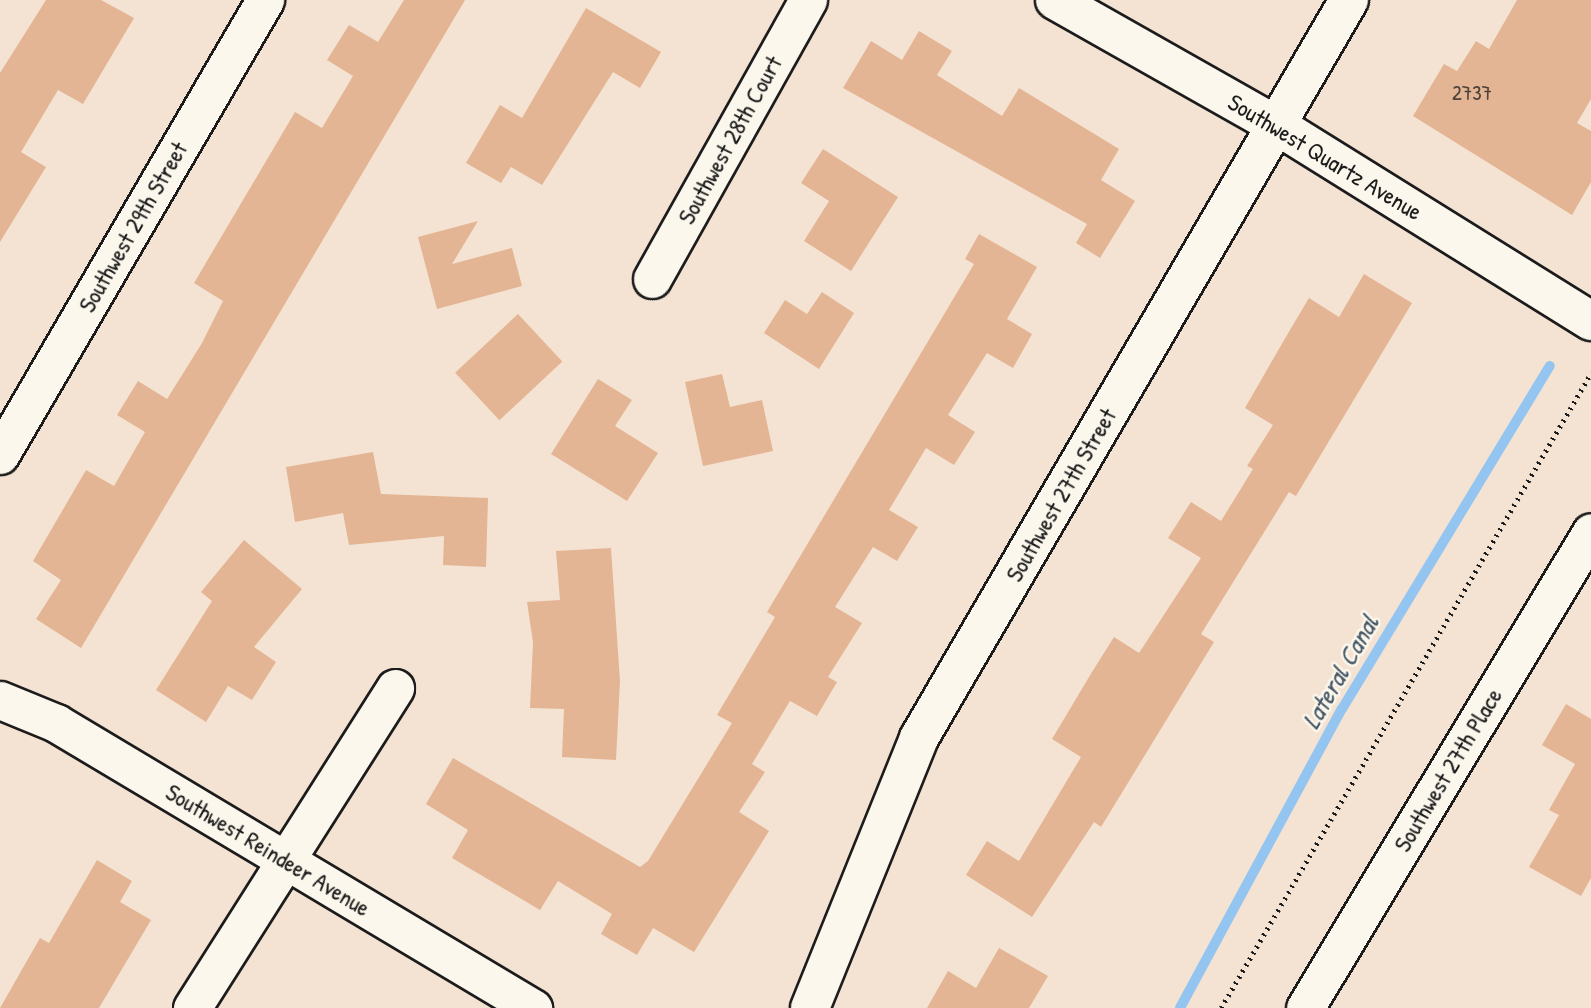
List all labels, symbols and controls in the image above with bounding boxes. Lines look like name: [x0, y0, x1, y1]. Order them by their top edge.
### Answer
street label: Southwest 28th Court: [672, 51, 788, 229]
house number: 2737: [1452, 80, 1492, 106]
street label: Southwest Quartz Avenue: [1223, 88, 1427, 226]
street label: Southwest 29th Street: [73, 137, 193, 317]
street label: Southwest 27th Street: [1000, 403, 1122, 587]
water label: Lateral Canal: [1295, 610, 1385, 734]
street label: Southwest 27th Place: [1388, 683, 1508, 857]
street label: Southwest Reindeer Avenue: [161, 778, 375, 922]

